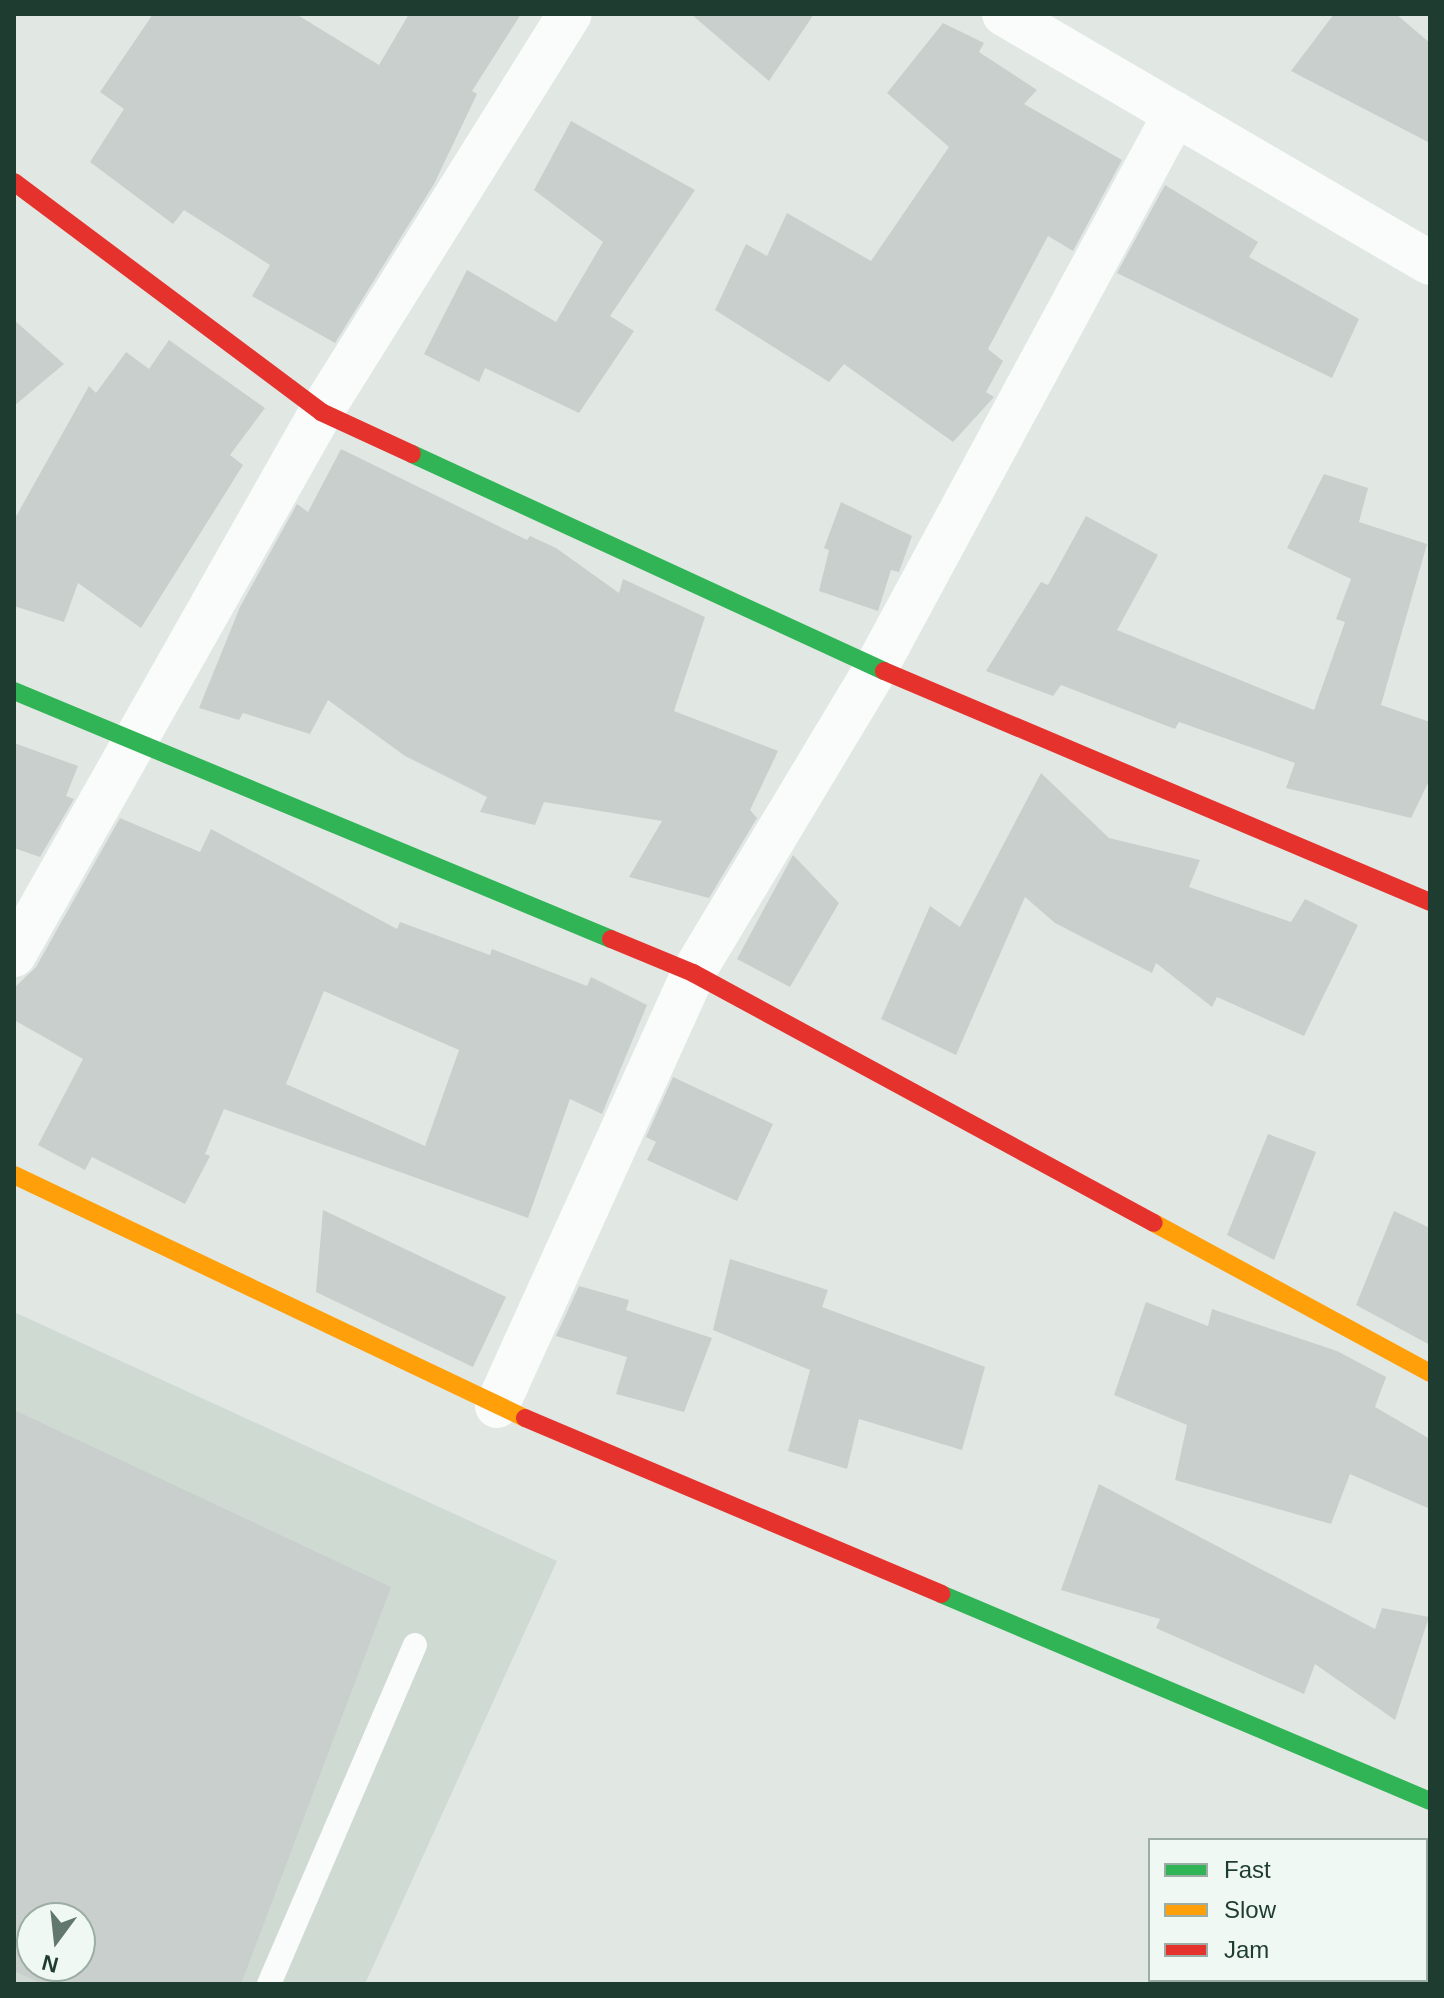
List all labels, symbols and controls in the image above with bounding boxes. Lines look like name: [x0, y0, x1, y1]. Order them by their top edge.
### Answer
legend: [1148, 1838, 1428, 1982]
text: Fast: [1224, 1856, 1271, 1883]
text: Slow: [1224, 1896, 1276, 1923]
north arrow: [16, 1902, 96, 1982]
text: Jam: [1224, 1936, 1269, 1963]
text: N: [39, 1950, 61, 1978]

